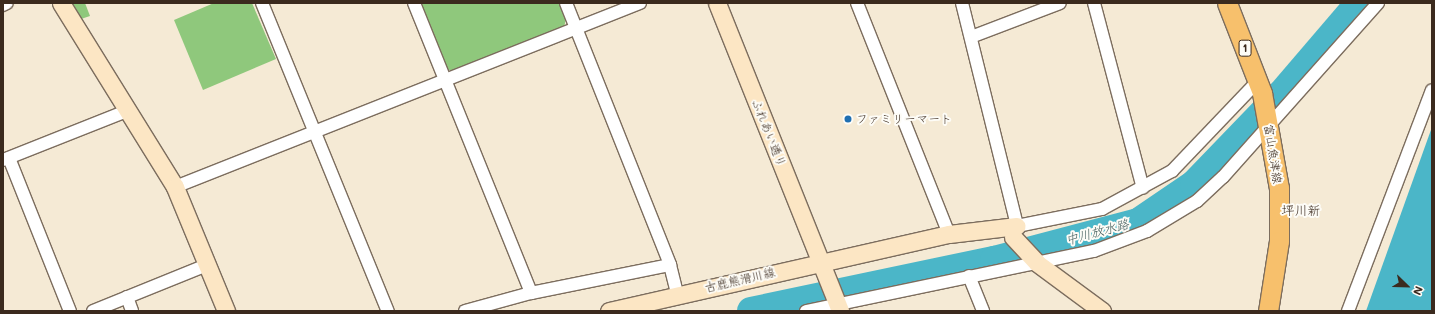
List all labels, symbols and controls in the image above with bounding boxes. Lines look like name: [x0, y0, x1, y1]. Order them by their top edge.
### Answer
road number: 1: [1238, 39, 1252, 57]
street label: ふれあい通り: [749, 97, 789, 169]
place label: ファミリーマート: [856, 112, 952, 126]
marker: ファミリーマート: [843, 114, 853, 124]
street label: 富山魚津線: [1261, 123, 1285, 185]
district label: 坪川新: [1282, 202, 1320, 218]
water label: 中川放水路: [1064, 216, 1130, 248]
street label: 古鹿熊滑川線: [703, 265, 777, 295]
north arrow: [1387, 266, 1427, 306]
text: N: [1410, 284, 1427, 298]

